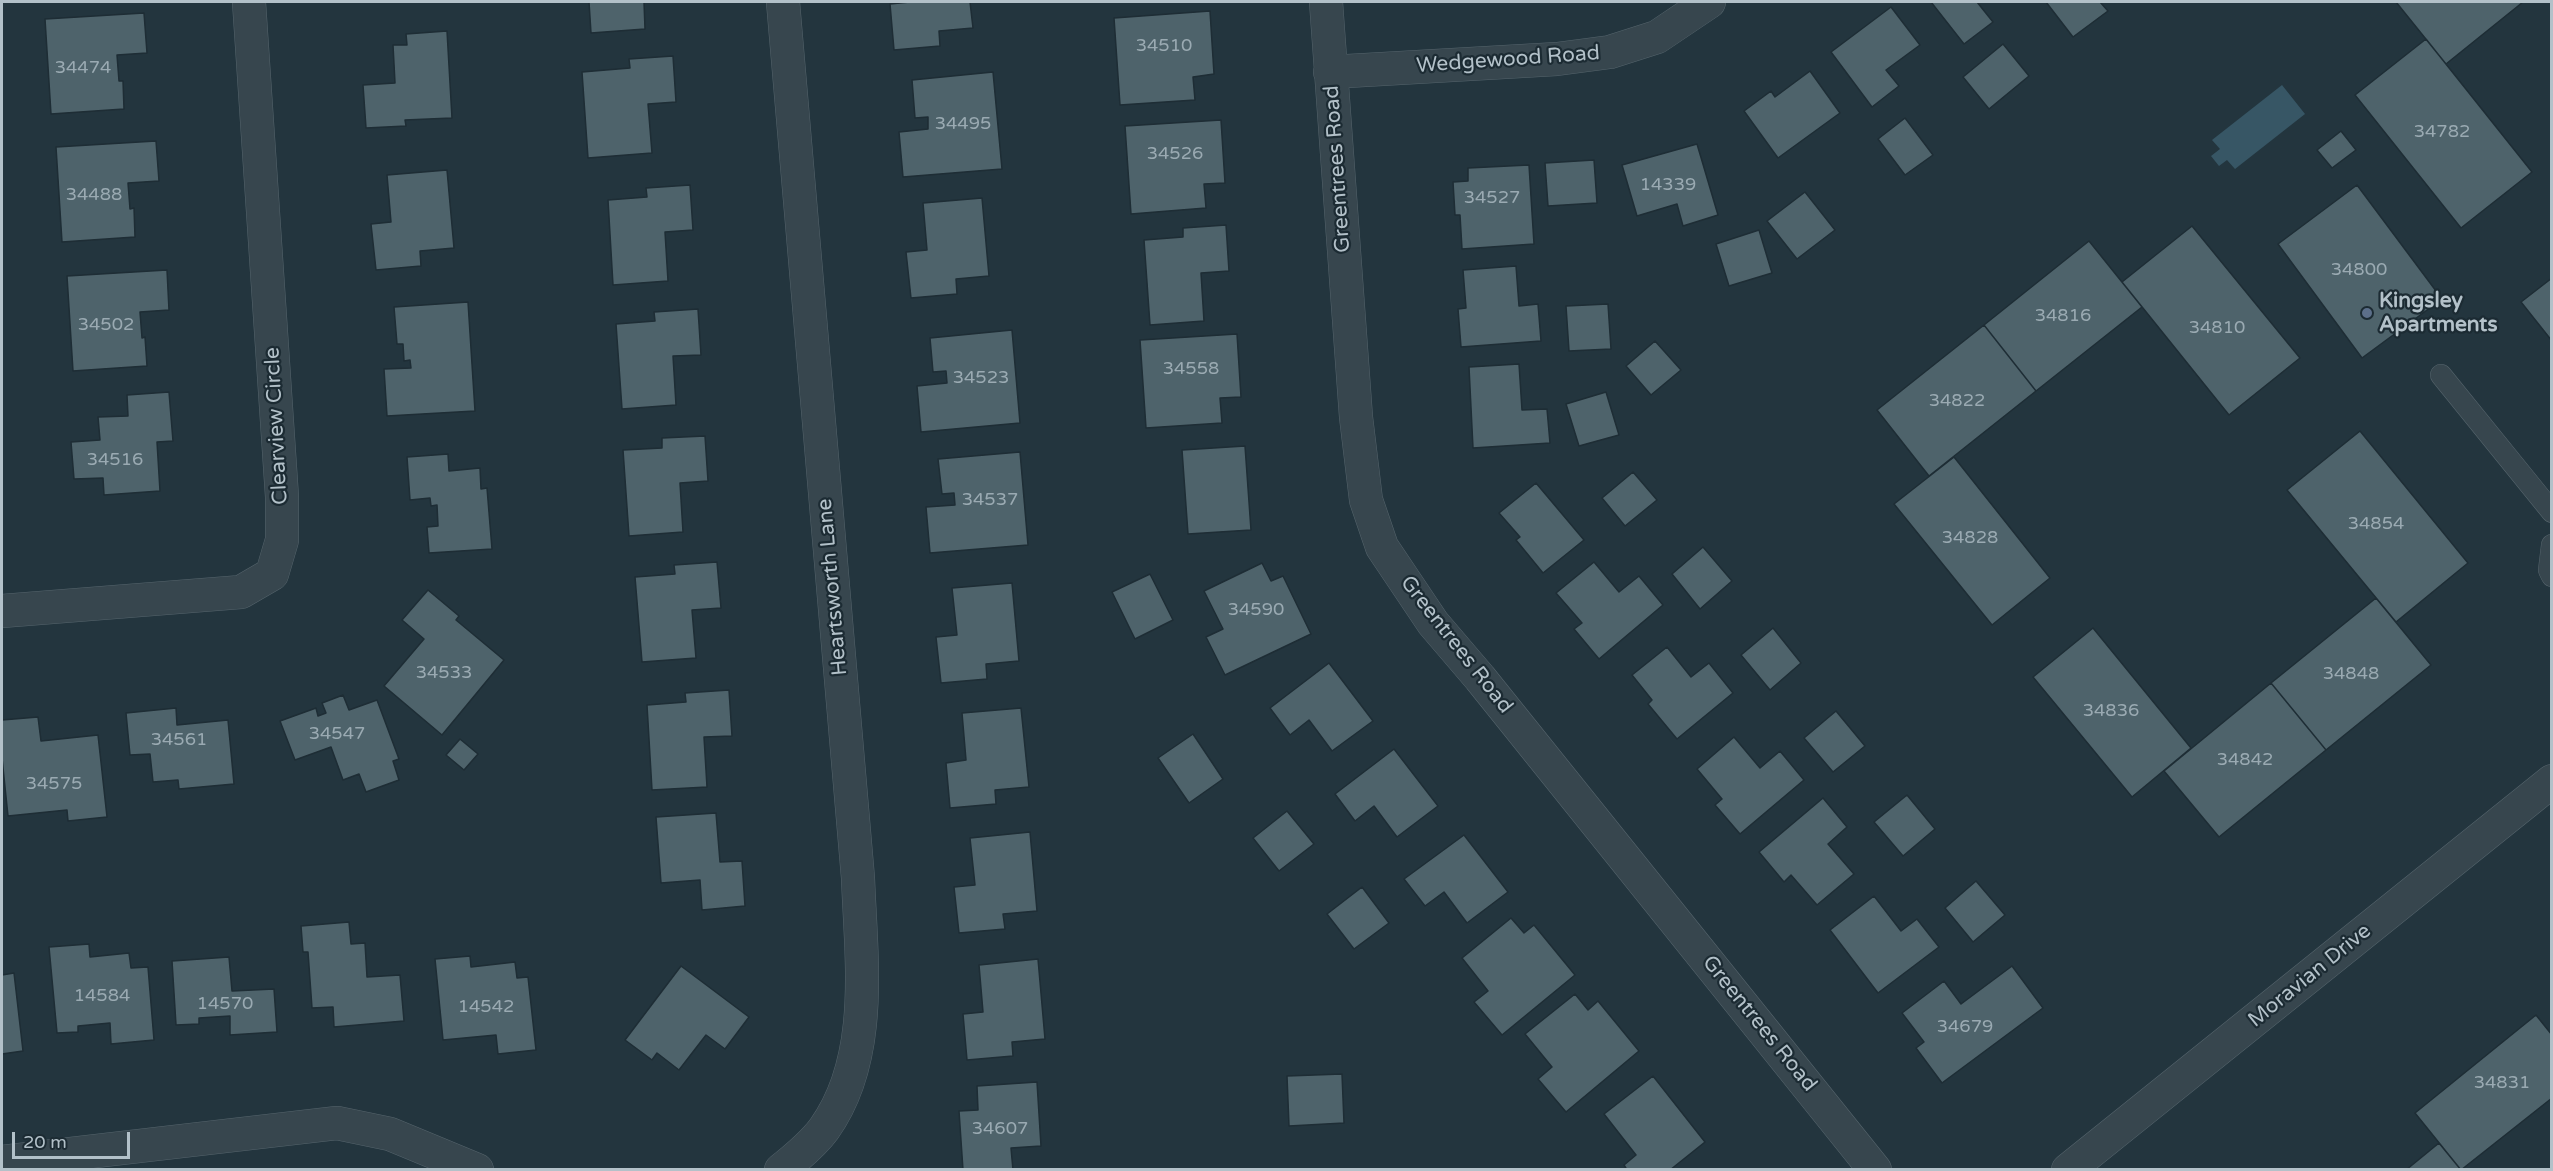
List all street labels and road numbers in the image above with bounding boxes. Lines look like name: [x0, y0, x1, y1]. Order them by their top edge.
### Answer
street label: Wedgewood Road: [1415, 41, 1601, 79]
street label: Greentrees Road: [1320, 84, 1356, 254]
street label: Clearview Circle: [260, 347, 294, 505]
street label: Heartsworth Lane: [813, 498, 853, 676]
street label: Greentrees Road: [1394, 571, 1518, 719]
street label: Moravian Drive: [2244, 919, 2376, 1033]
street label: Greentrees Road: [1696, 951, 1822, 1097]

